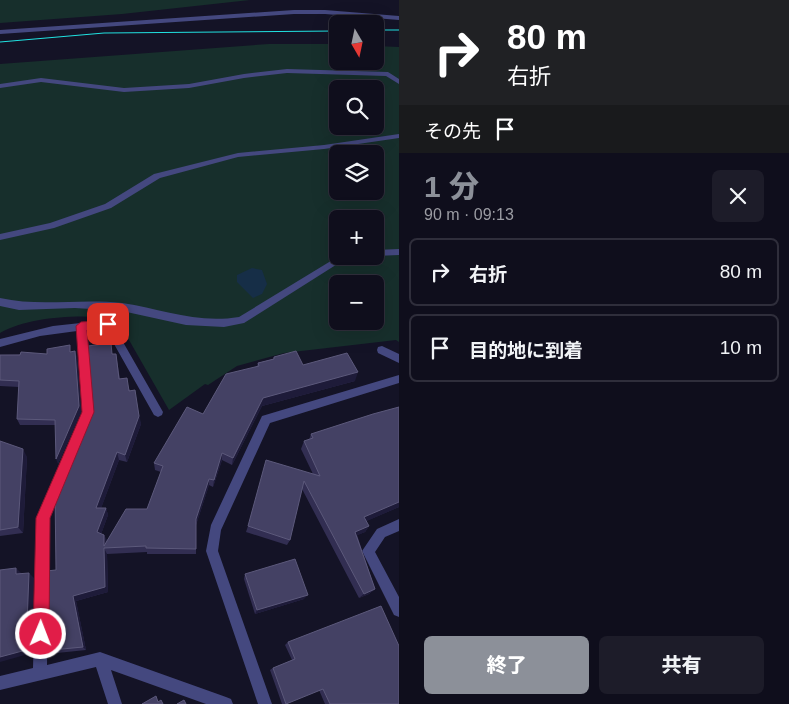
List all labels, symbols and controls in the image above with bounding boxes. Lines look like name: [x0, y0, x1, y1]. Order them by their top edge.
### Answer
north arrow: [329, 15, 384, 70]
map controls: [329, 15, 384, 330]
text: 80 m: [507, 17, 587, 56]
icon: right: [424, 20, 489, 85]
text: 右折: [507, 64, 551, 89]
button: search: [329, 80, 384, 135]
icon: arrive: [491, 115, 519, 143]
text: その先: [424, 121, 481, 142]
button: layers: [329, 145, 384, 200]
text: 1 分: [424, 170, 479, 203]
button: close: [712, 170, 764, 222]
text: 90 m · 09:13: [424, 206, 514, 223]
button: +: [329, 210, 384, 265]
icon: right: [426, 258, 454, 286]
text: 80 m: [720, 261, 762, 282]
text: 右折: [469, 264, 507, 285]
button: −: [329, 275, 384, 330]
pin: [87, 303, 129, 345]
icon: arrive: [94, 310, 122, 338]
icon: arrive: [426, 334, 454, 362]
text: 10 m: [720, 337, 762, 358]
text: 目的地に到着: [469, 340, 583, 361]
position arrow: [14, 607, 66, 659]
button: 終了: [424, 636, 589, 694]
button: 共有: [599, 636, 764, 694]

